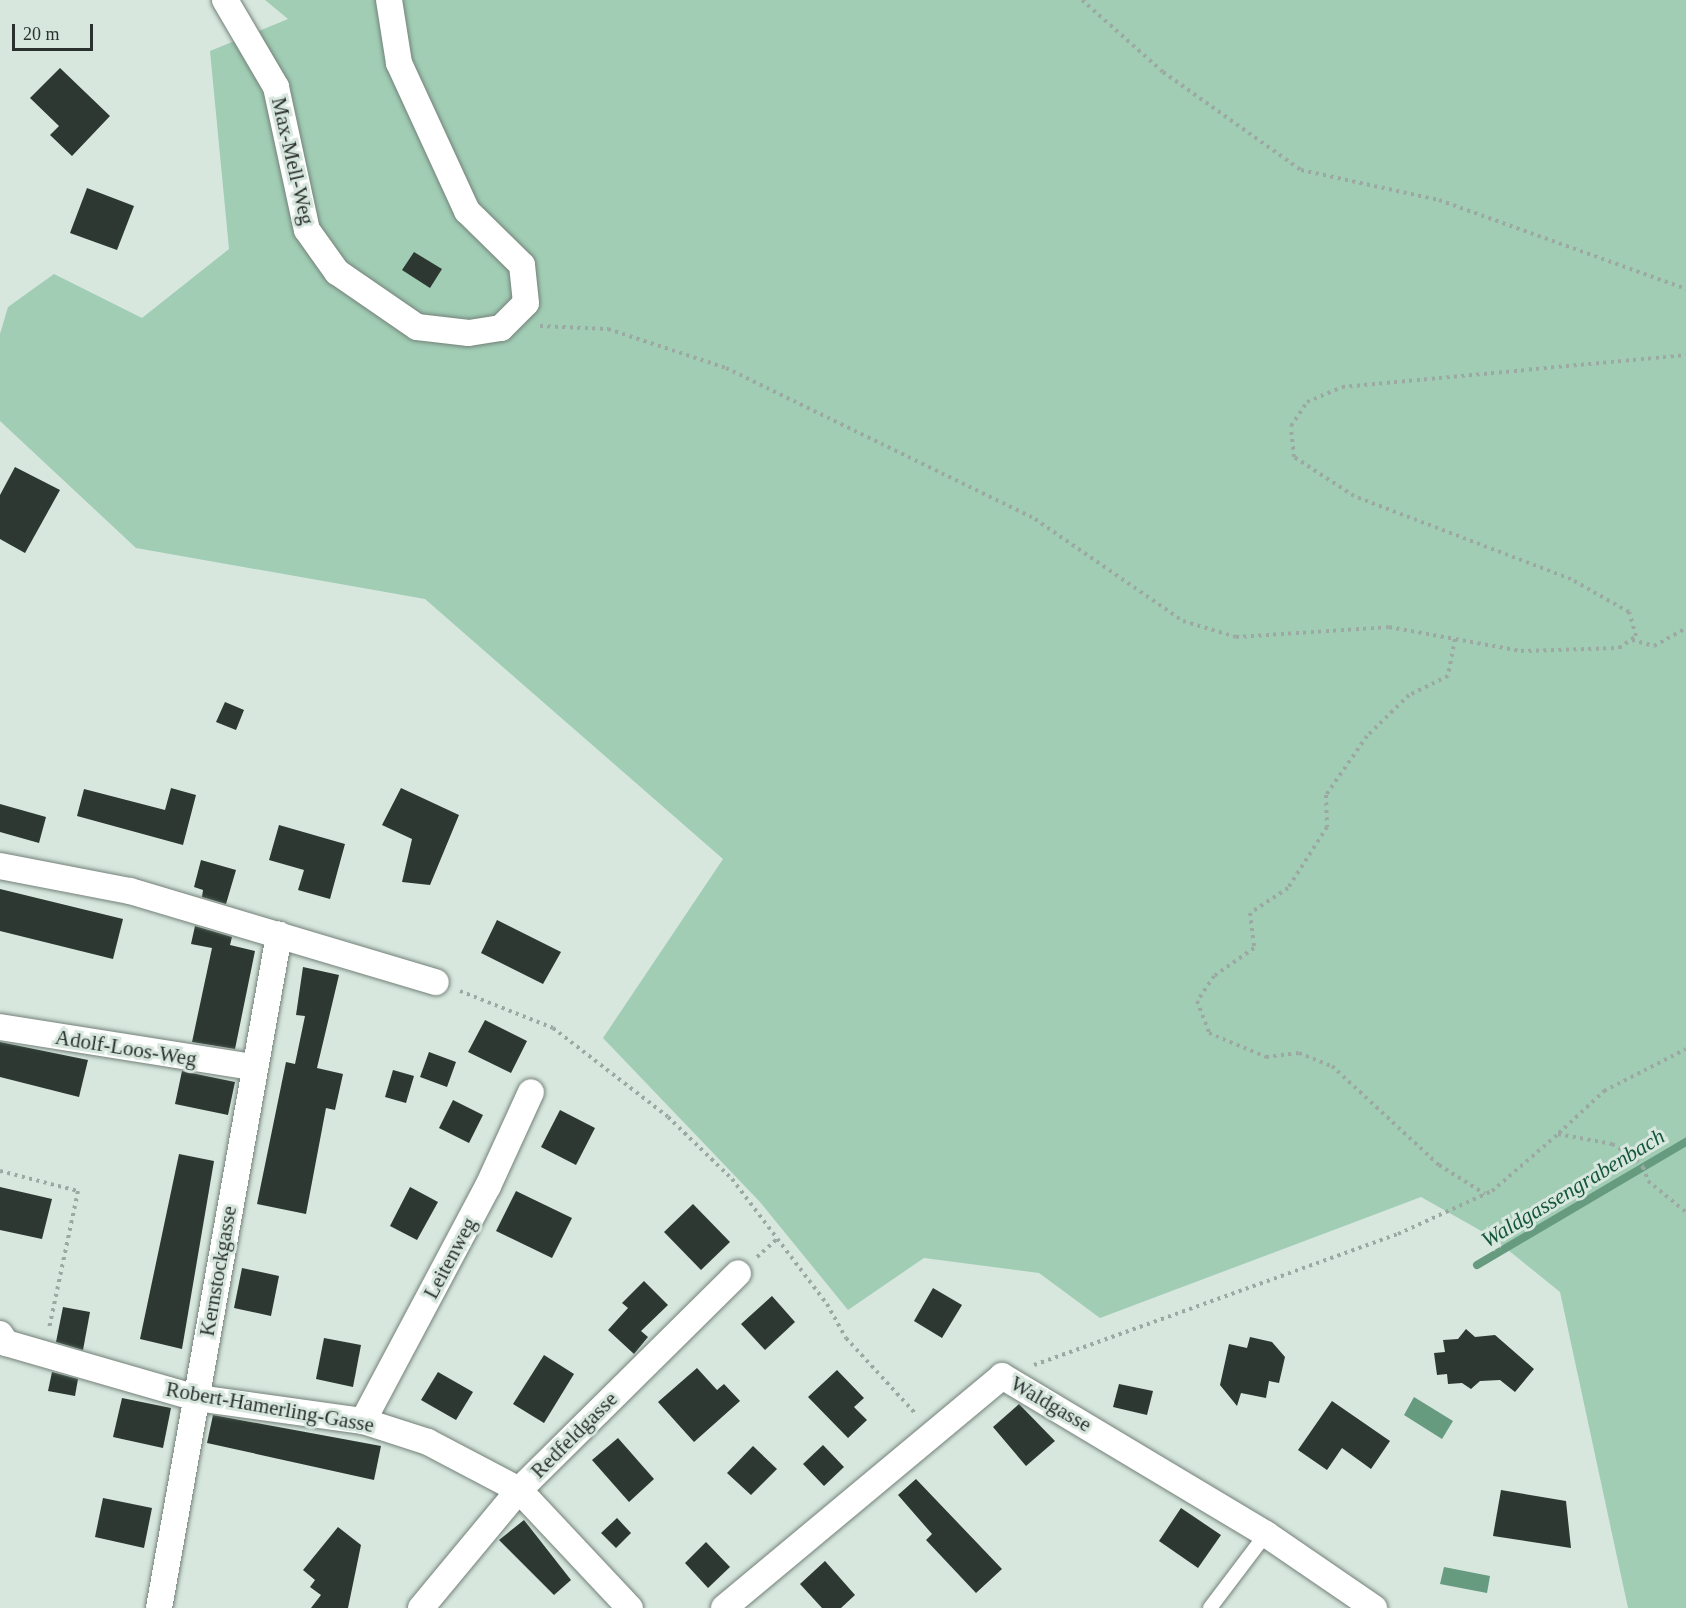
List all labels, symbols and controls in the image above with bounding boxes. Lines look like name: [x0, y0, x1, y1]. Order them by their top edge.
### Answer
scale bar: [15, 12, 96, 50]
text: 20 m: [23, 24, 60, 44]
street label: Max-Mell-Weg: [266, 95, 320, 227]
street label: Adolf-Loos-Weg: [53, 1024, 199, 1072]
water label: Waldgassengrabenbach: [1476, 1123, 1670, 1253]
street label: Kernstockgasse: [194, 1204, 242, 1338]
street label: Leitenweg: [418, 1213, 482, 1303]
street label: Waldgasse: [1006, 1371, 1096, 1437]
street label: Robert-Hamerling-Gasse: [164, 1376, 376, 1438]
street label: Redfeldgasse: [526, 1387, 622, 1483]

